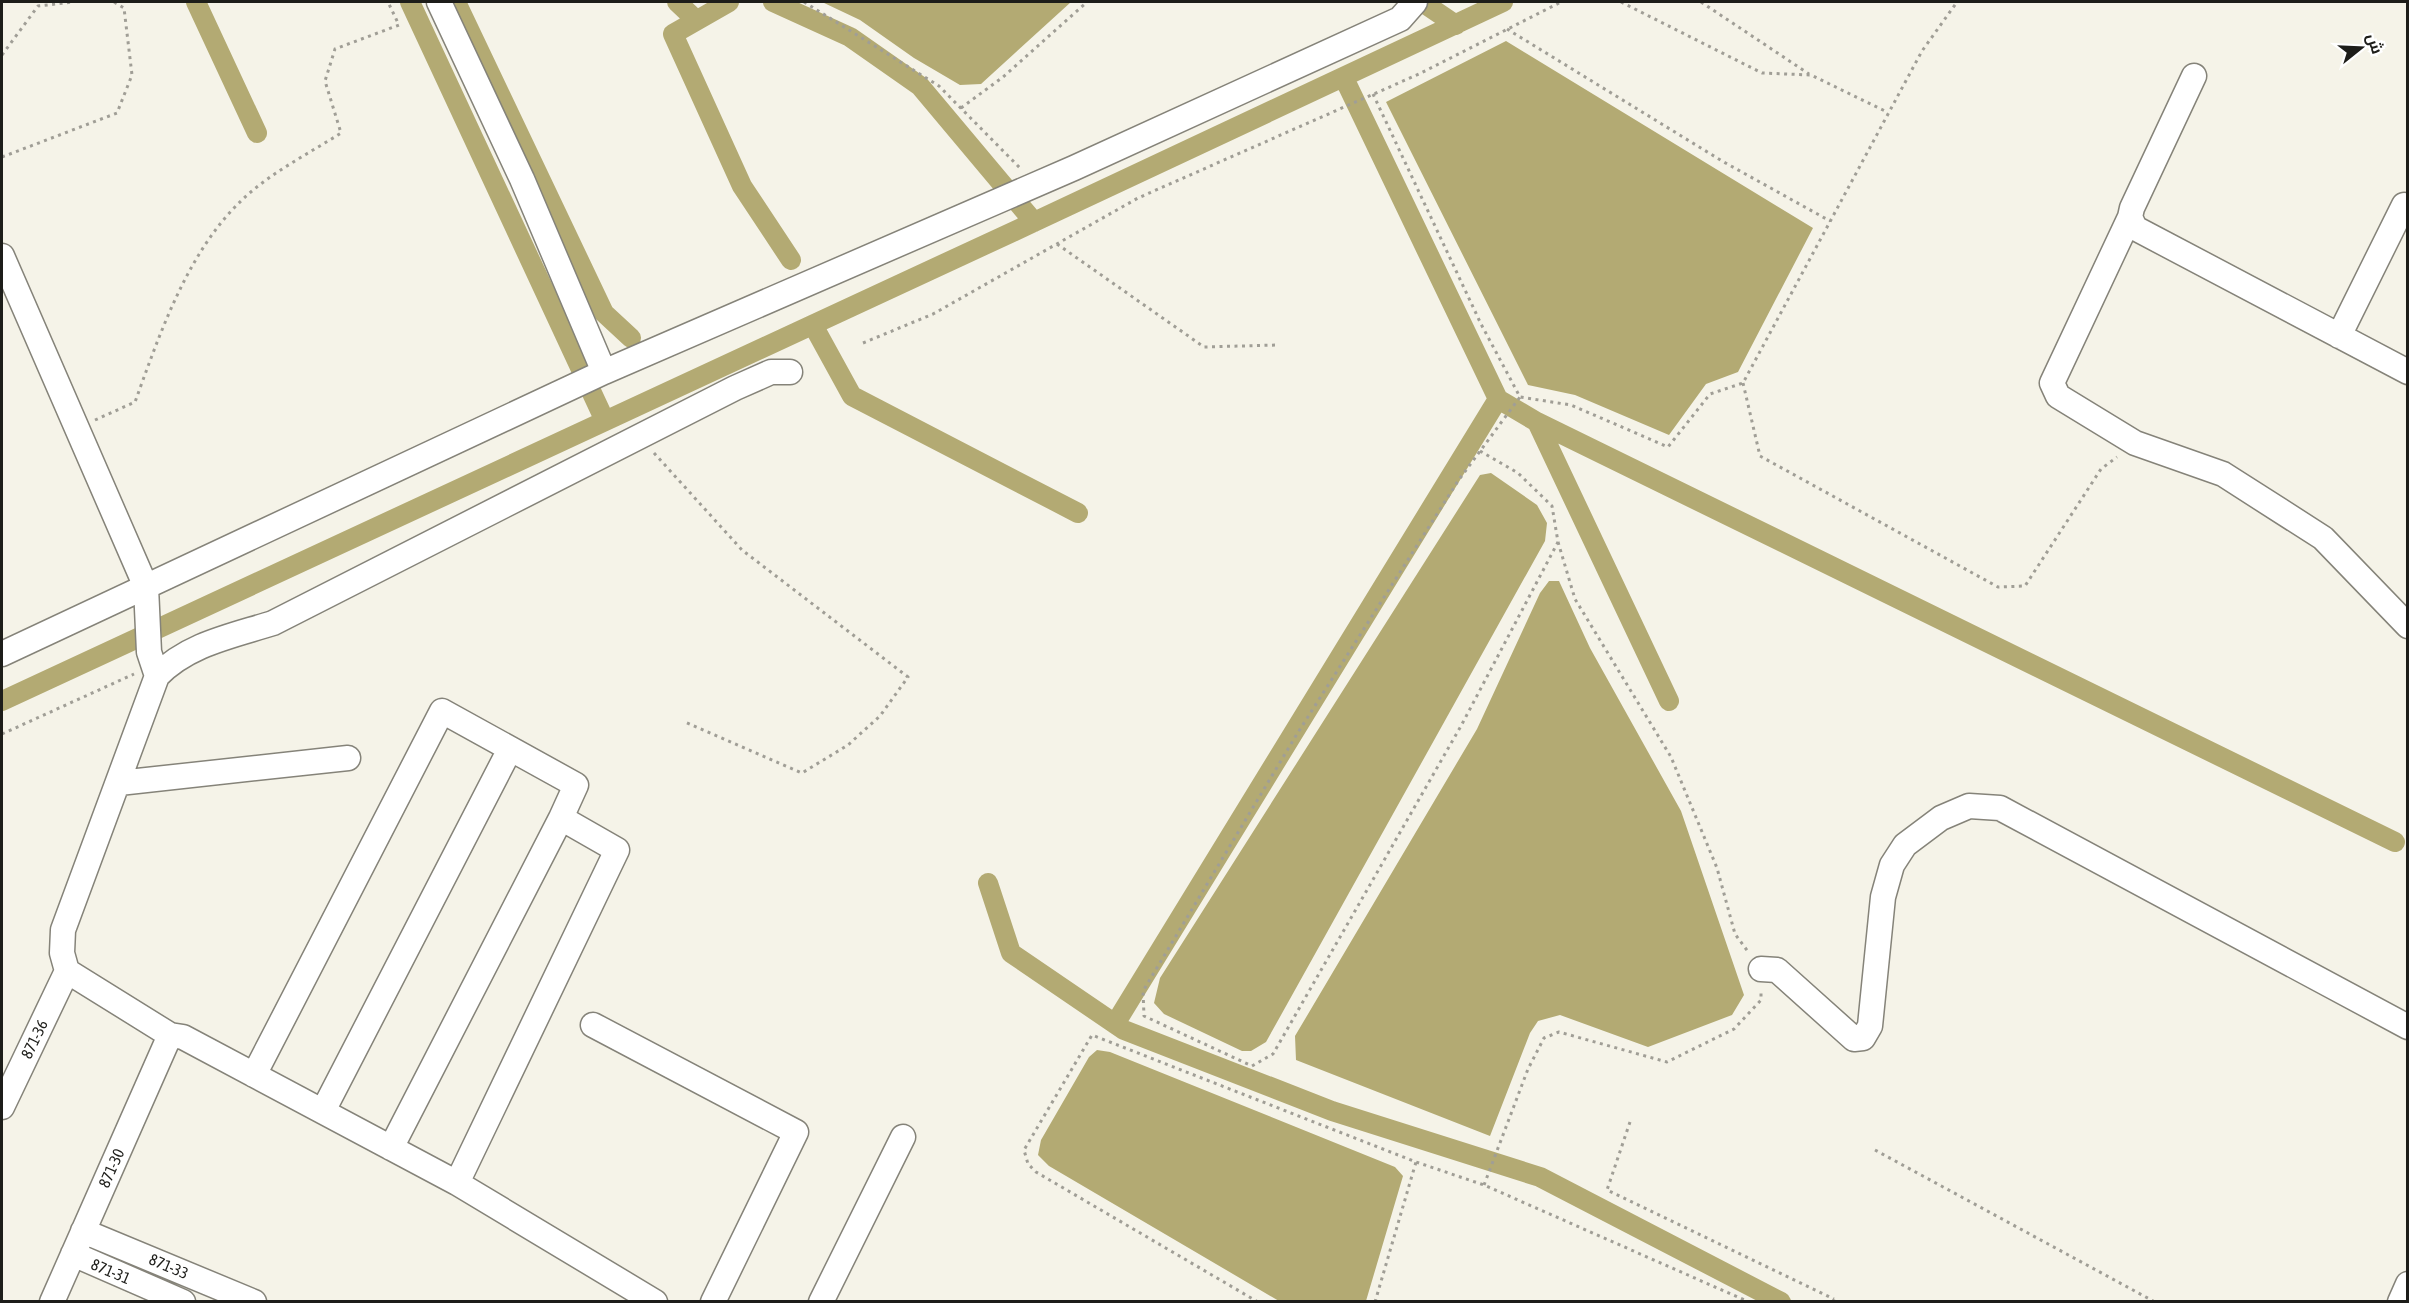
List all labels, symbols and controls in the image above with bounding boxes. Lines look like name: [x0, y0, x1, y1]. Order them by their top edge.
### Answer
north arrow: [2331, 18, 2391, 78]
text: ش: [2363, 31, 2387, 56]
street label: 871-36: [17, 1017, 51, 1061]
street label: 871-30: [94, 1146, 128, 1190]
street label: 871-33: [147, 1250, 191, 1282]
street label: 871-31: [89, 1255, 133, 1287]

